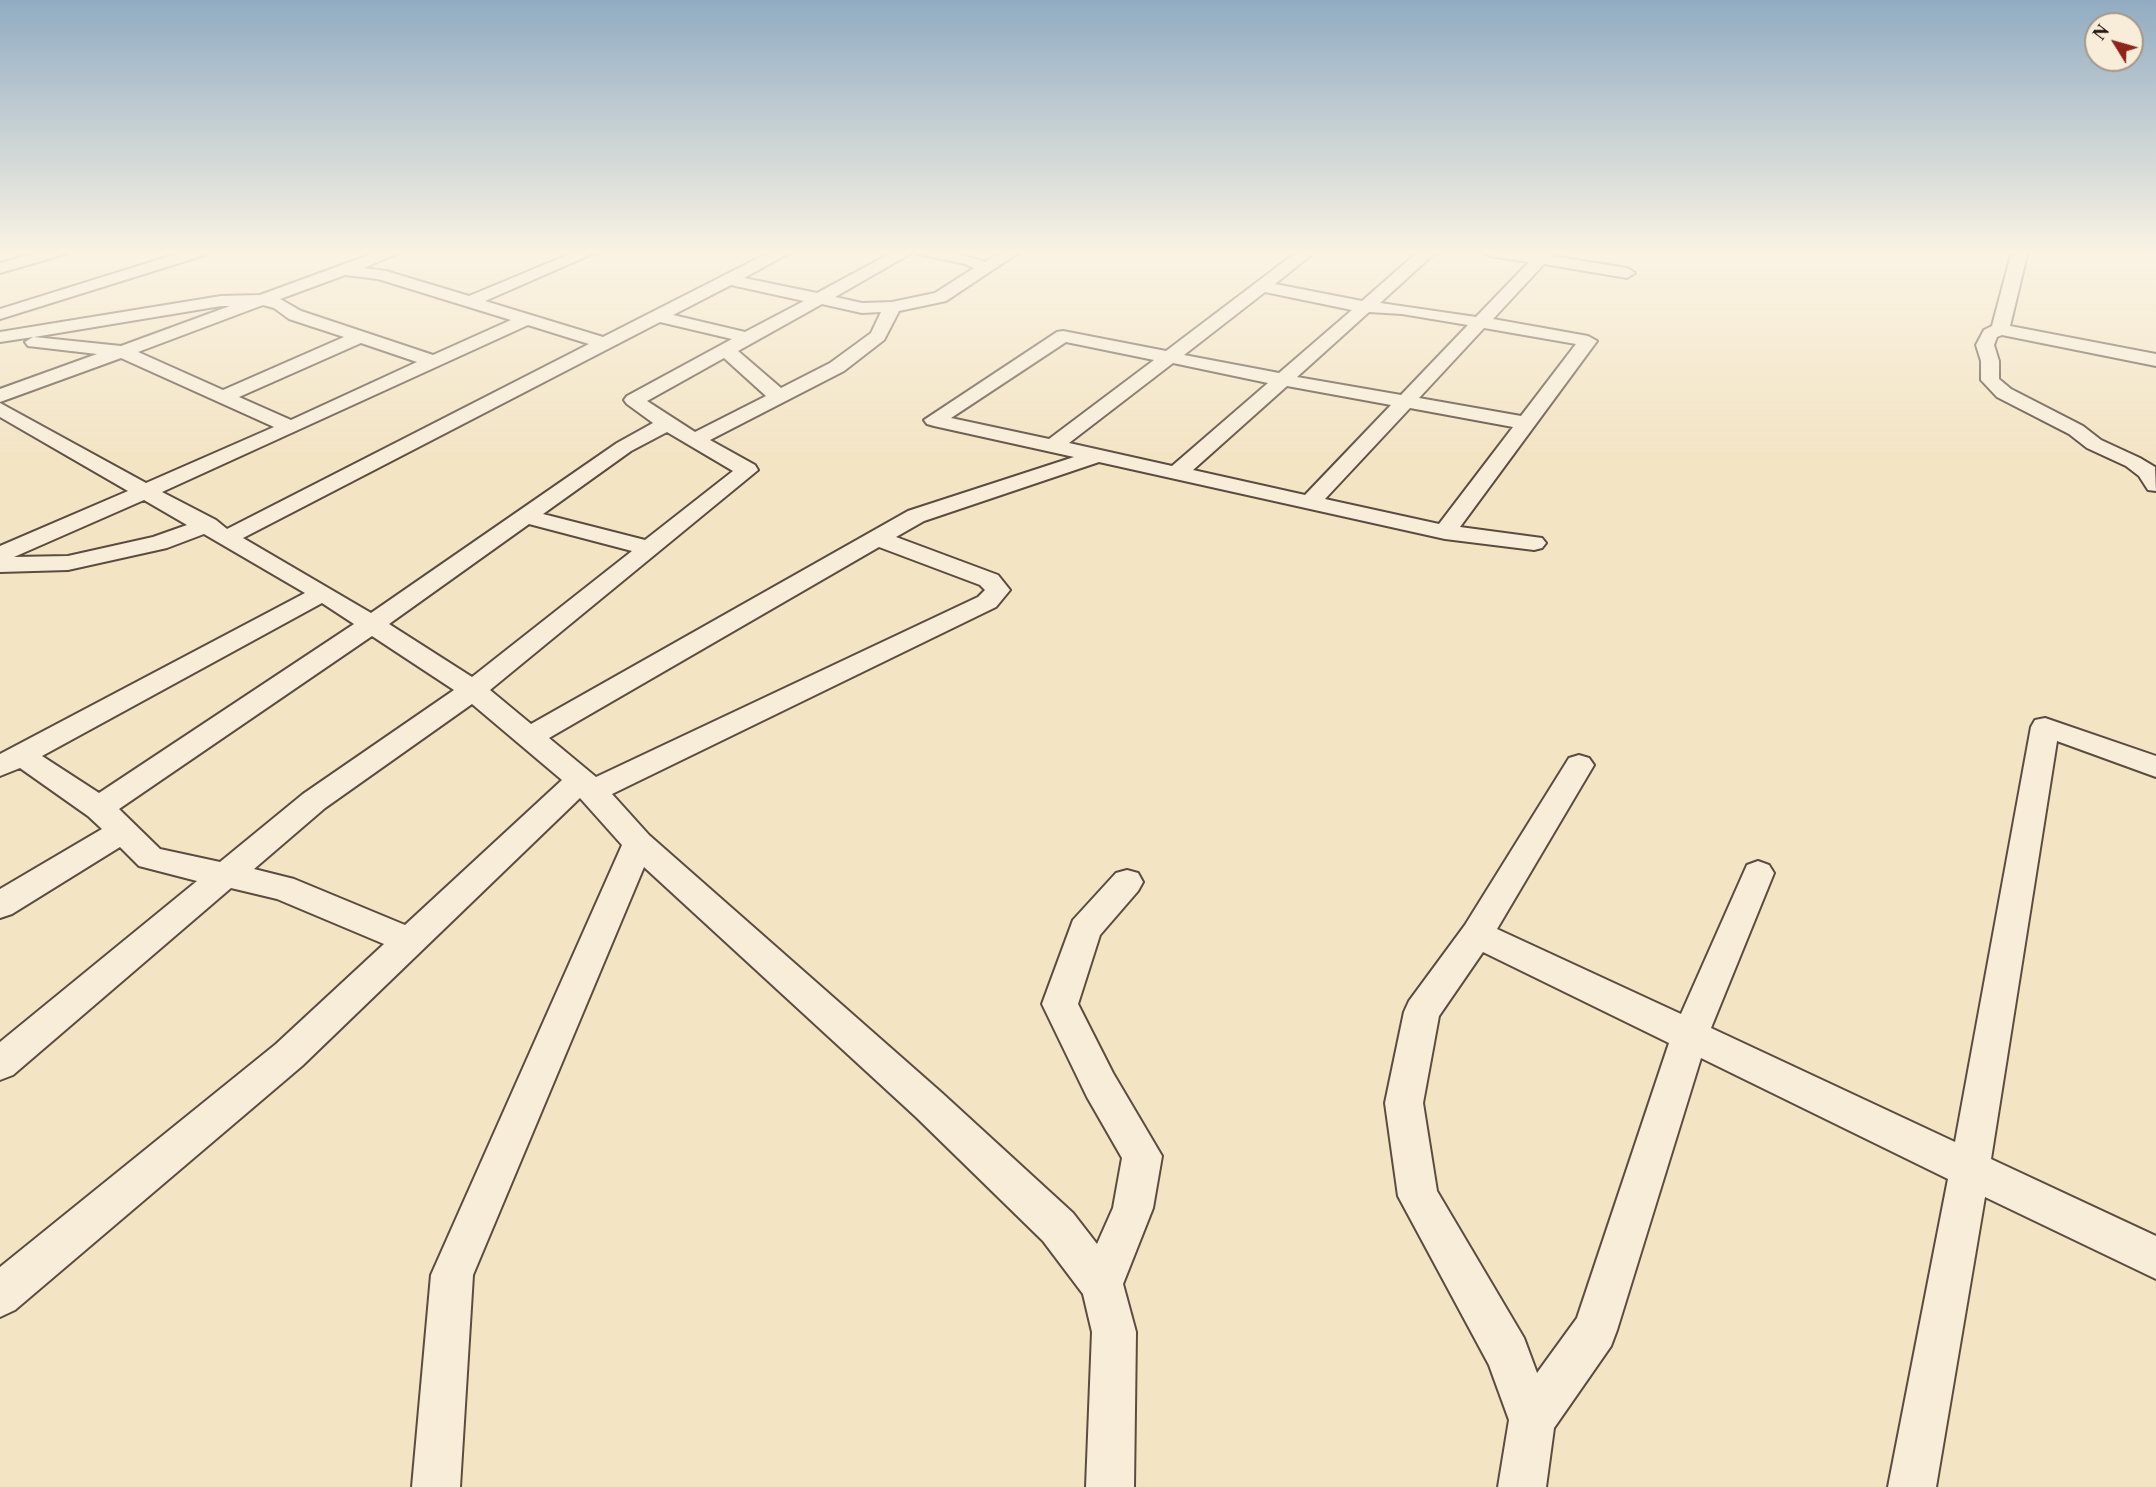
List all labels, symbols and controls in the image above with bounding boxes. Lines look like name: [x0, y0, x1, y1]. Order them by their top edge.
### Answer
north arrow: [2084, 12, 2144, 72]
text: N: [2089, 21, 2113, 44]

